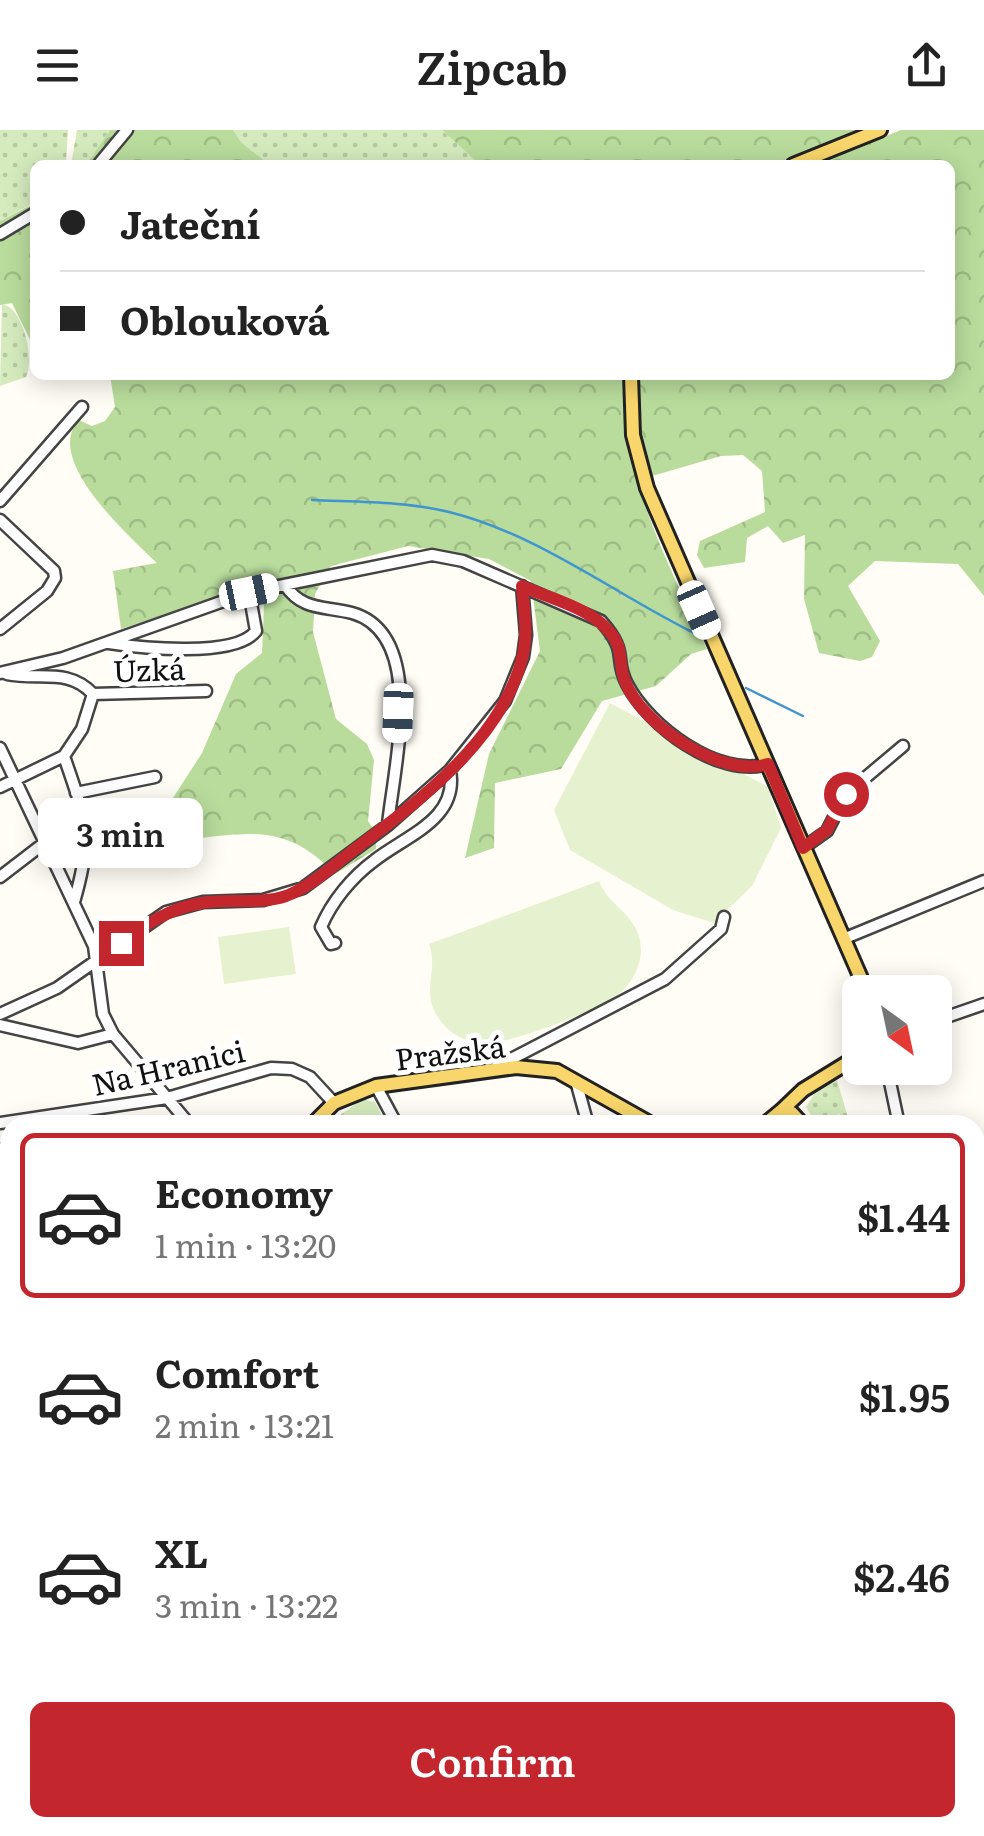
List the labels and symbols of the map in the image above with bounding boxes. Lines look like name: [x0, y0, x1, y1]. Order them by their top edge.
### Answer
car: [217, 571, 281, 613]
car: [673, 576, 725, 644]
street label: Úzká: [112, 645, 187, 691]
car: [382, 682, 414, 744]
route start: [824, 772, 869, 817]
callout: 3 min: [38, 798, 204, 868]
route end: [99, 921, 144, 966]
north arrow: [842, 975, 952, 1085]
street label: Pražská: [392, 1022, 509, 1080]
street label: Na Hranici: [87, 1027, 249, 1105]

